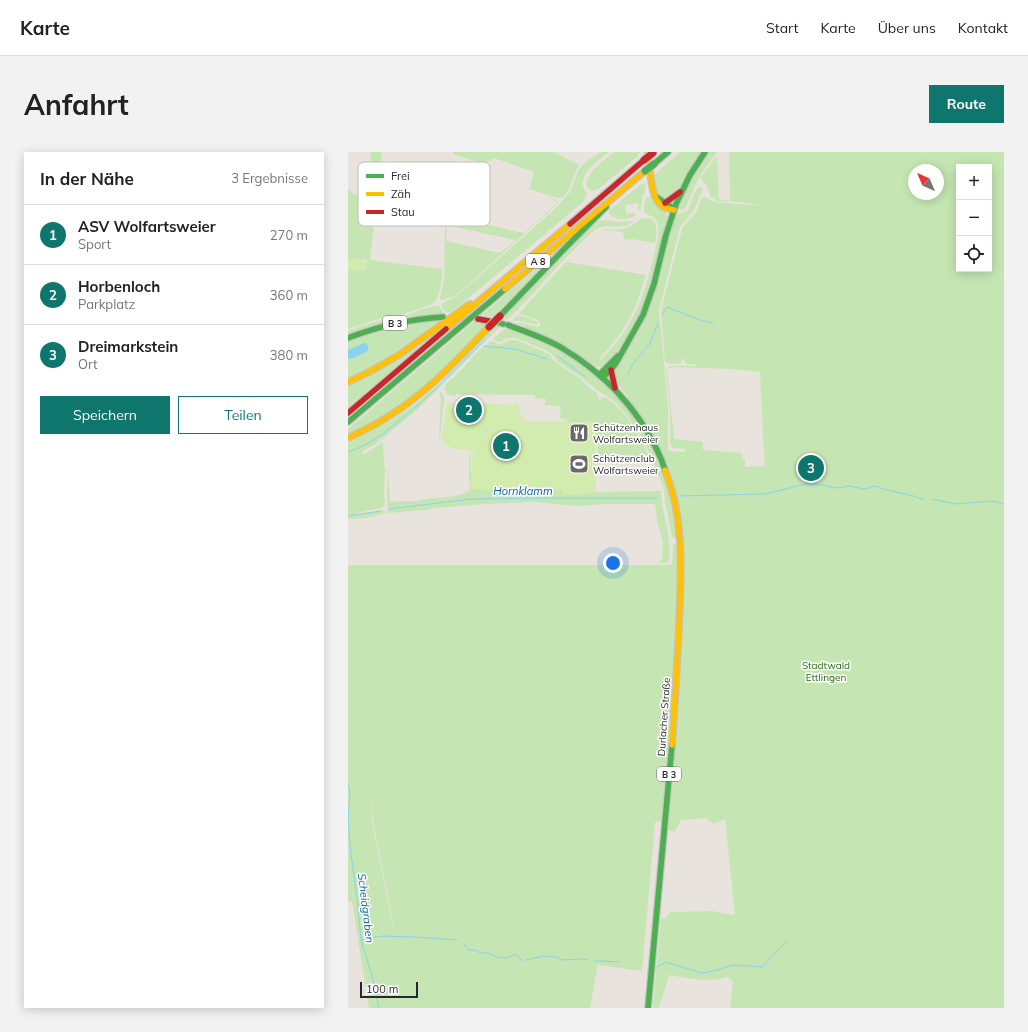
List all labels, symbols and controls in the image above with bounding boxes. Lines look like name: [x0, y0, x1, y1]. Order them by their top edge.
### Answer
text: Karte: [20, 16, 70, 40]
text: Start: [766, 19, 798, 37]
text: Karte: [820, 19, 856, 37]
text: Über uns: [878, 19, 936, 37]
text: Kontakt: [958, 19, 1008, 37]
button: Route: [929, 85, 1004, 123]
text: Anfahrt: [24, 87, 129, 122]
legend: [358, 162, 490, 226]
north arrow: [908, 164, 944, 200]
map controls: [956, 164, 992, 272]
button: +: [956, 164, 992, 200]
text: In der Nähe: [40, 168, 134, 189]
text: Frei: [391, 169, 410, 183]
text: 3 Ergebnisse: [231, 170, 308, 186]
text: Zäh: [391, 187, 411, 201]
button: −: [956, 200, 992, 236]
text: Stau: [391, 205, 415, 219]
text: ASV Wolfartsweier: [78, 217, 216, 236]
text: 1: [49, 227, 57, 243]
text: 270 m: [270, 227, 308, 243]
text: Sport: [78, 236, 111, 252]
button: locate: [956, 236, 992, 272]
road number: A 8: [526, 254, 550, 268]
text: Horbenloch: [78, 277, 160, 296]
text: 2: [49, 287, 57, 303]
text: 360 m: [270, 287, 308, 303]
text: Parkplatz: [78, 296, 135, 312]
road number: B 3: [383, 316, 407, 330]
text: Dreimarkstein: [78, 337, 178, 356]
text: 3: [49, 347, 57, 363]
text: 380 m: [270, 347, 308, 363]
text: Ort: [78, 356, 98, 372]
pin: 2: [456, 395, 482, 425]
button: Speichern: [40, 396, 170, 434]
button: Teilen: [178, 396, 308, 434]
place label: Schützenhaus Wolfartsweier: [593, 421, 659, 446]
restaurant icon: Schützenhaus Wolfartsweier: [568, 422, 590, 444]
pin: 1: [493, 431, 519, 461]
place label: Schützenclub Wolfartsweier: [593, 452, 659, 477]
sports icon: Schützenclub Wolfartsweier: [568, 453, 590, 475]
pin: 3: [798, 453, 824, 483]
water label: Hornklamm: [493, 484, 553, 498]
your location: [603, 553, 623, 573]
park label: Stadtwald Ettlingen: [802, 659, 850, 684]
street label: Durlacher Straße: [655, 677, 673, 757]
road number: B 3: [657, 767, 681, 781]
water label: Scheidgraben: [355, 872, 377, 944]
scale bar: [360, 980, 418, 999]
text: 100 m: [366, 982, 398, 996]

